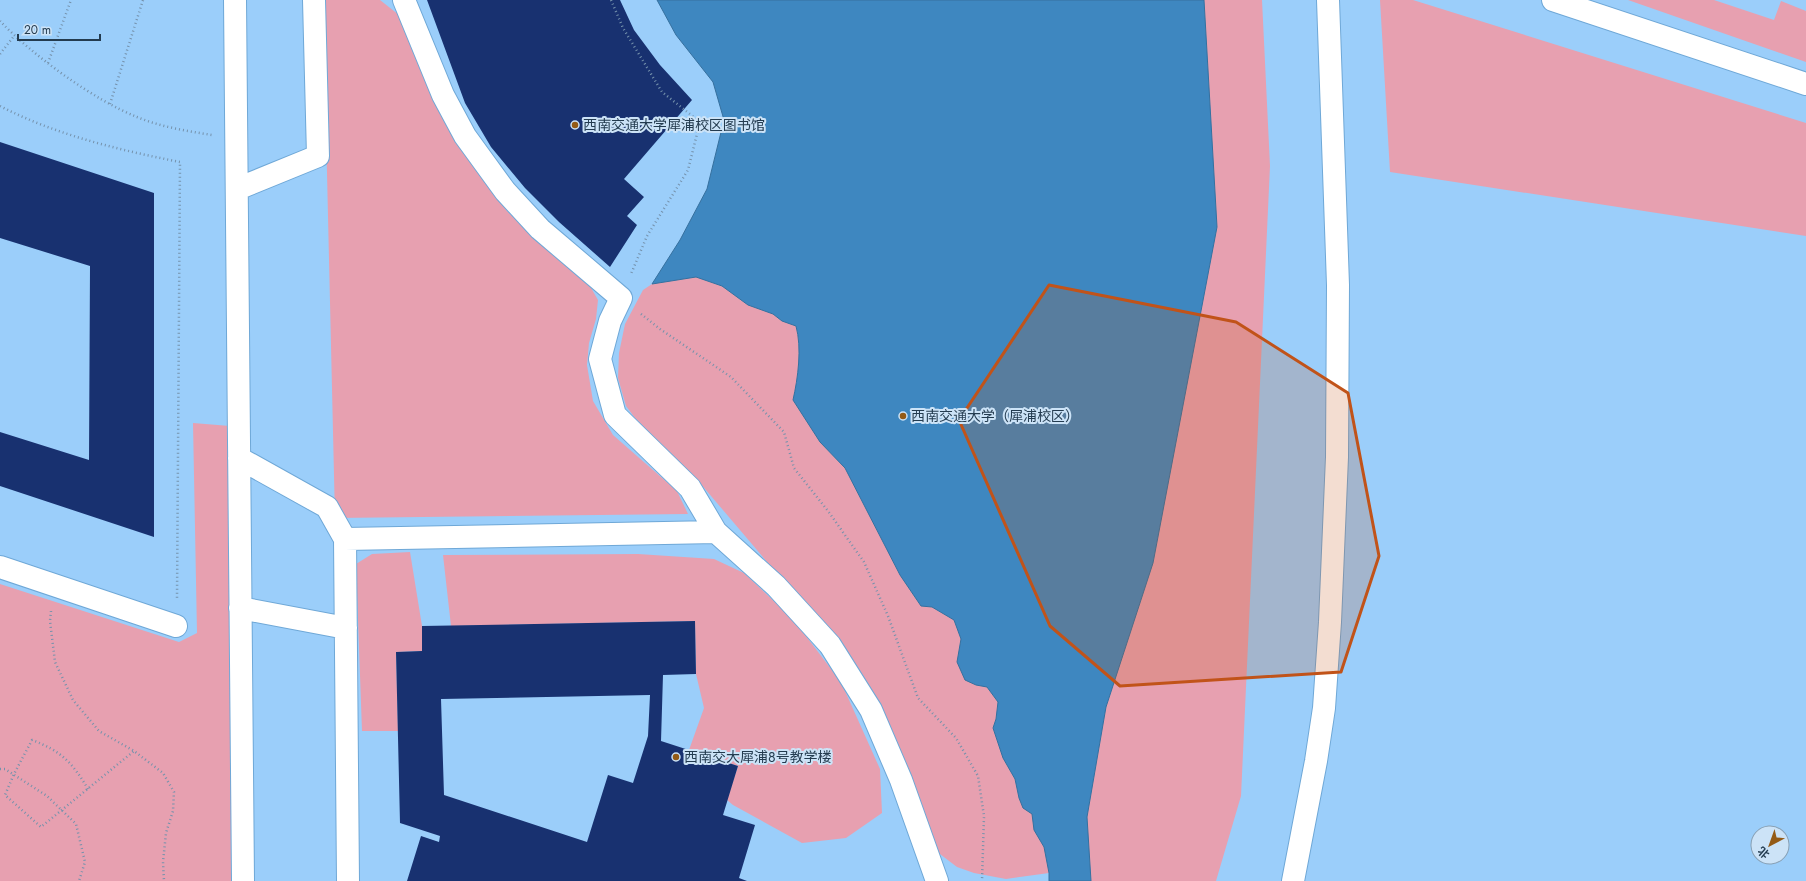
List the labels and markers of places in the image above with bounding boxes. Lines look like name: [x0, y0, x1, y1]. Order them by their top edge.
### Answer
place label: 西南交通大学犀浦校区图书馆: [583, 115, 765, 135]
marker: 西南交通大学犀浦校区图书馆: [570, 120, 580, 130]
place label: 西南交通大学（犀浦校区）: [911, 406, 1079, 426]
marker: 西南交通大学（犀浦校区）: [898, 411, 908, 421]
place label: 西南交大犀浦8号教学楼: [684, 747, 832, 767]
marker: 西南交大犀浦8号教学楼: [671, 752, 681, 762]

